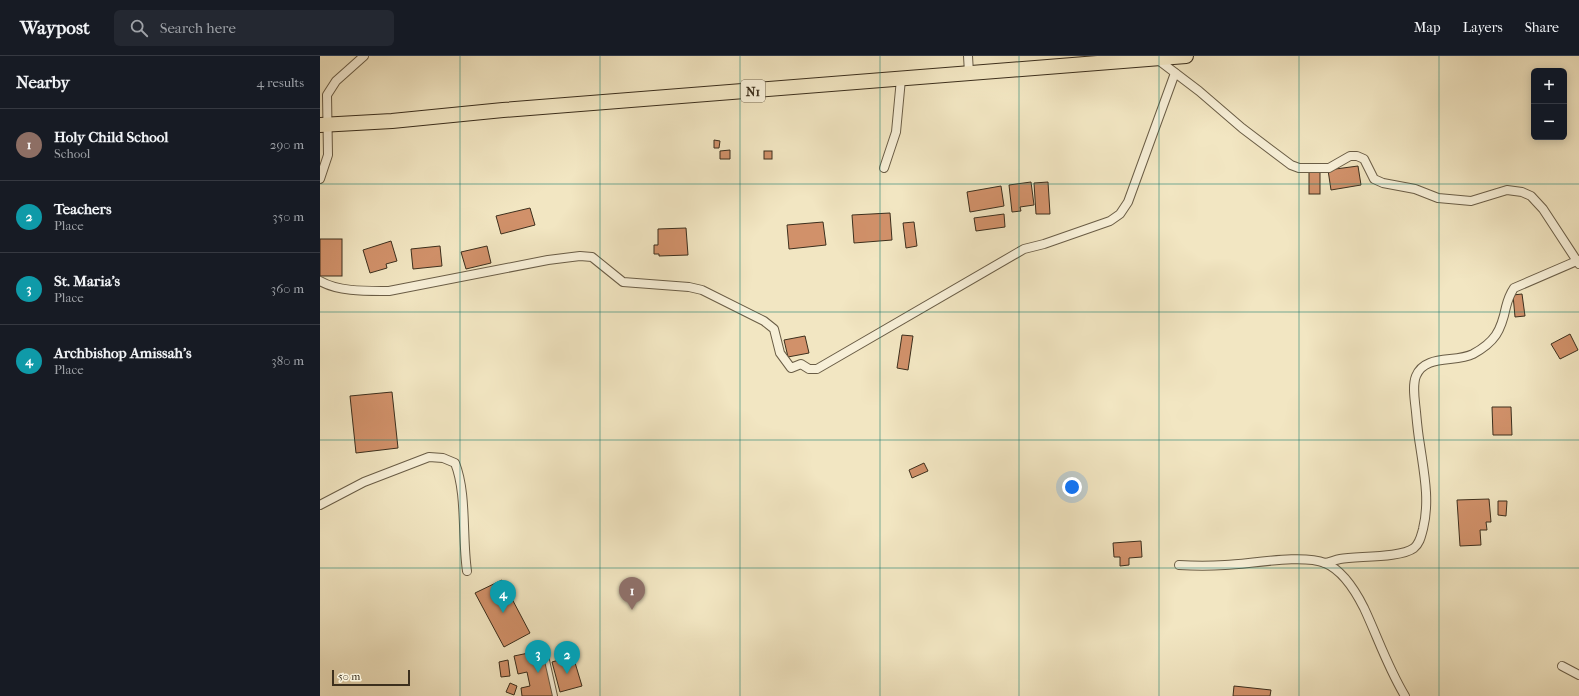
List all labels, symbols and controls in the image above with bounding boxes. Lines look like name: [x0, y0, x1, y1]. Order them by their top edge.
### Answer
search box: [114, 10, 394, 46]
text: Waypost: [20, 17, 90, 39]
icon: search: [128, 17, 150, 39]
text: Search here: [160, 19, 236, 37]
text: Map: [1414, 19, 1441, 36]
text: Layers: [1463, 19, 1503, 36]
text: Share: [1525, 19, 1559, 36]
map controls: [1531, 68, 1567, 140]
button: +: [1531, 68, 1567, 104]
text: Nearby: [16, 72, 70, 92]
text: 4 results: [257, 75, 304, 90]
road number: N1: [741, 80, 765, 102]
button: −: [1531, 104, 1567, 140]
text: Holy Child School: [54, 128, 169, 146]
text: 1: [27, 137, 31, 152]
text: 290 m: [270, 137, 304, 152]
text: School: [54, 146, 90, 161]
text: Teachers: [54, 200, 111, 218]
text: 2: [26, 209, 32, 224]
text: 350 m: [272, 209, 304, 224]
text: Place: [54, 218, 84, 233]
text: St. Maria's: [54, 272, 120, 290]
text: 3: [26, 281, 32, 296]
text: 360 m: [271, 281, 304, 296]
text: Place: [54, 290, 84, 305]
text: Archbishop Amissah's: [54, 344, 192, 362]
text: 4: [25, 353, 33, 368]
text: 380 m: [271, 353, 304, 368]
text: Place: [54, 362, 84, 377]
your location: [1062, 477, 1082, 497]
pin: 1: [619, 577, 645, 610]
pin: 4: [490, 580, 516, 613]
pin: 3: [525, 640, 551, 673]
pin: 2: [554, 641, 580, 674]
scale bar: [332, 668, 410, 687]
text: 50 m: [338, 670, 360, 683]

